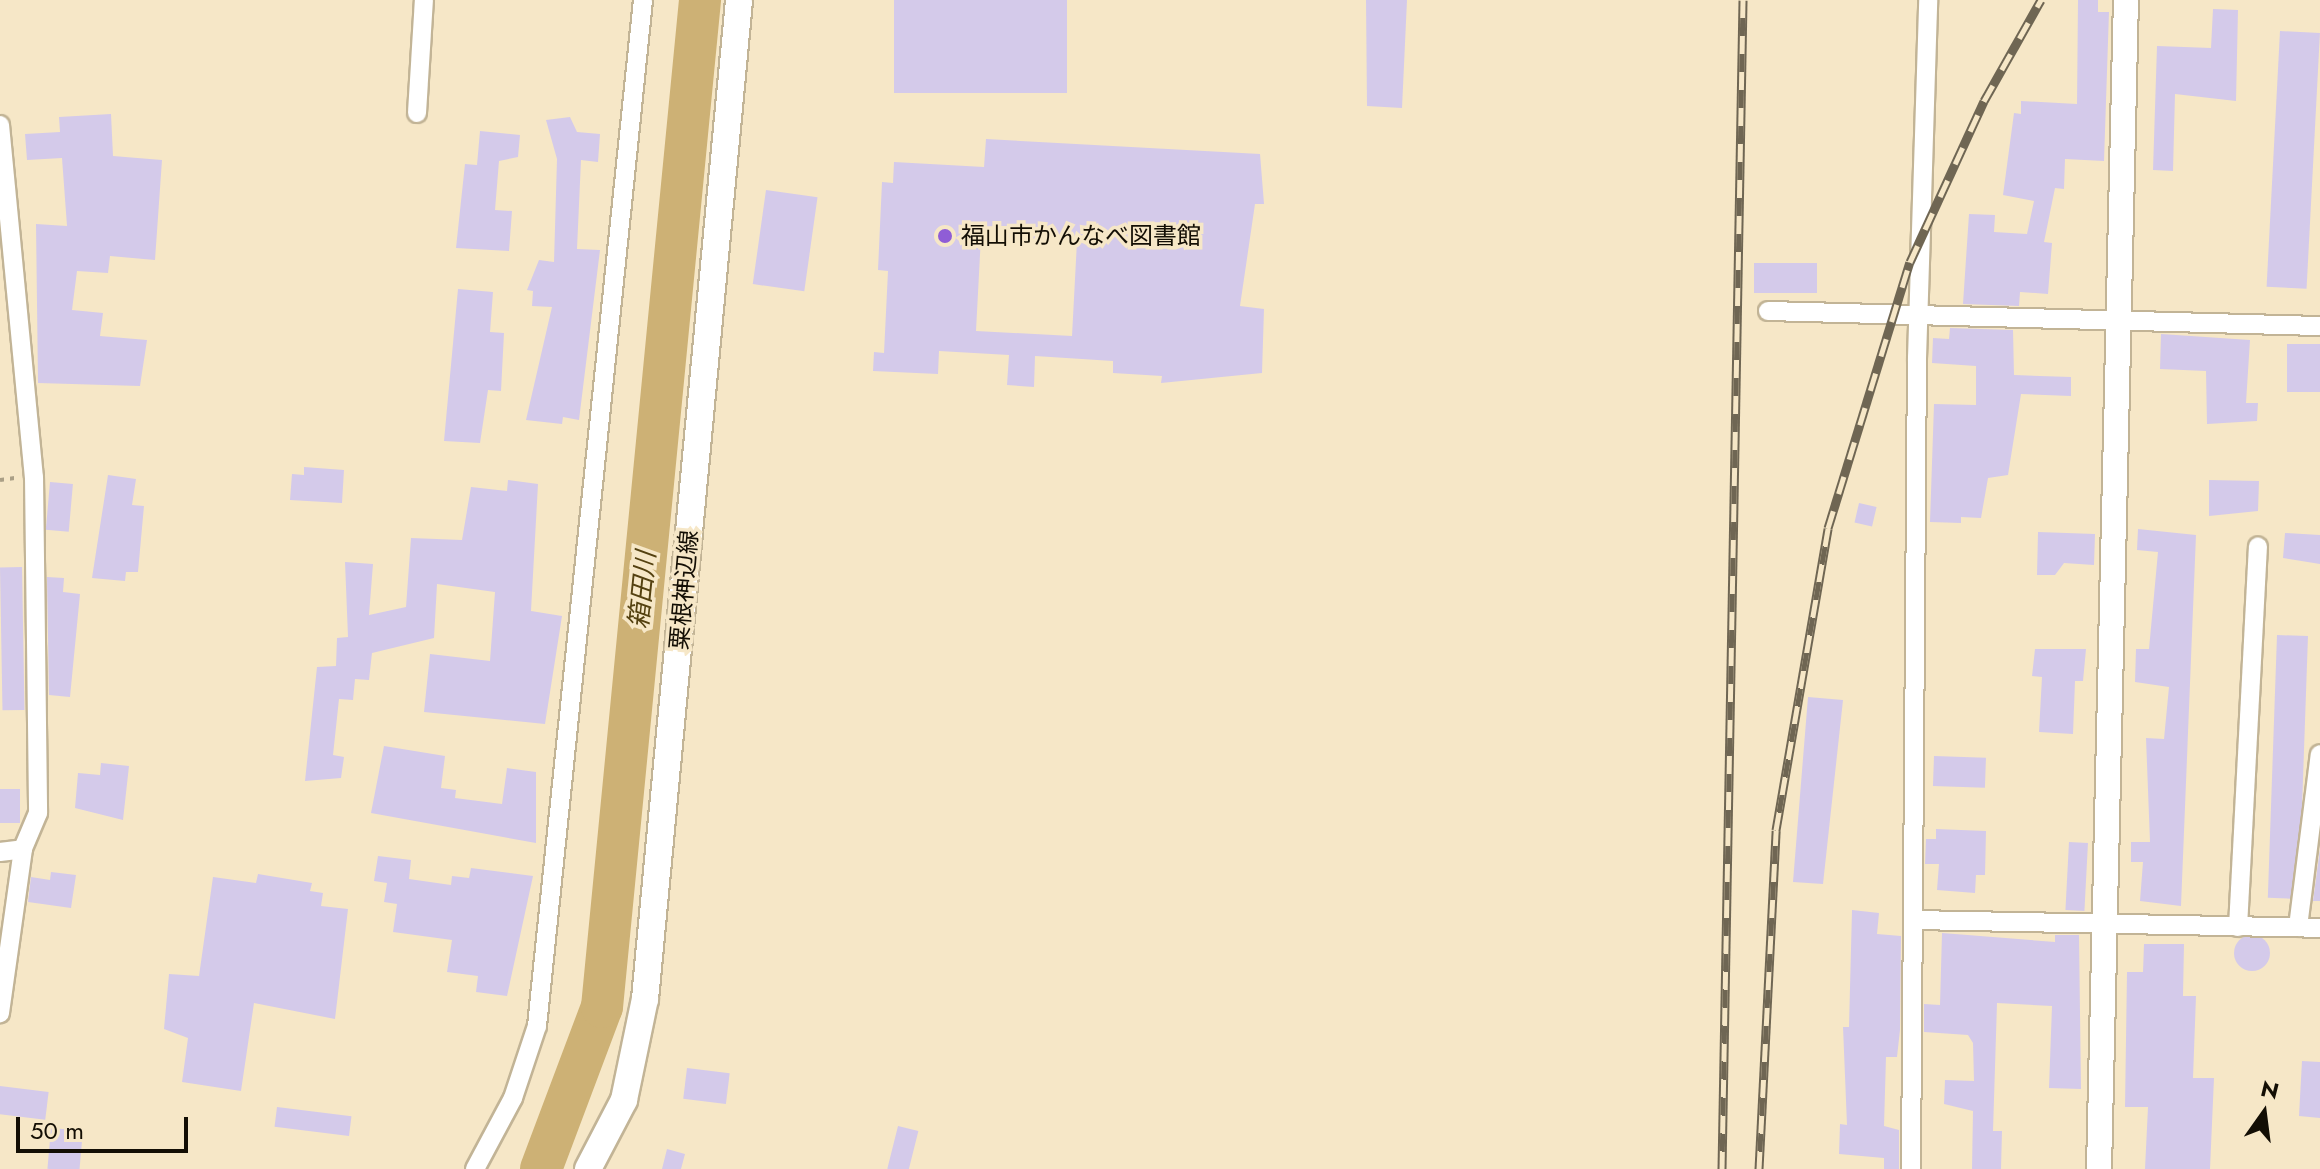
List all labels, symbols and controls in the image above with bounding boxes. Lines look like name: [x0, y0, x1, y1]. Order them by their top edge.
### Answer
place label: 福山市かんなべ図書館: [961, 222, 1201, 250]
marker: 福山市かんなべ図書館: [936, 227, 954, 245]
street label: 粟根神辺線: [664, 529, 704, 651]
water label: 箱田川: [623, 550, 663, 630]
text: N: [2257, 1072, 2282, 1107]
north arrow: [2224, 1073, 2304, 1153]
scale bar: [20, 1101, 192, 1151]
text: 50 m: [30, 1113, 84, 1148]

